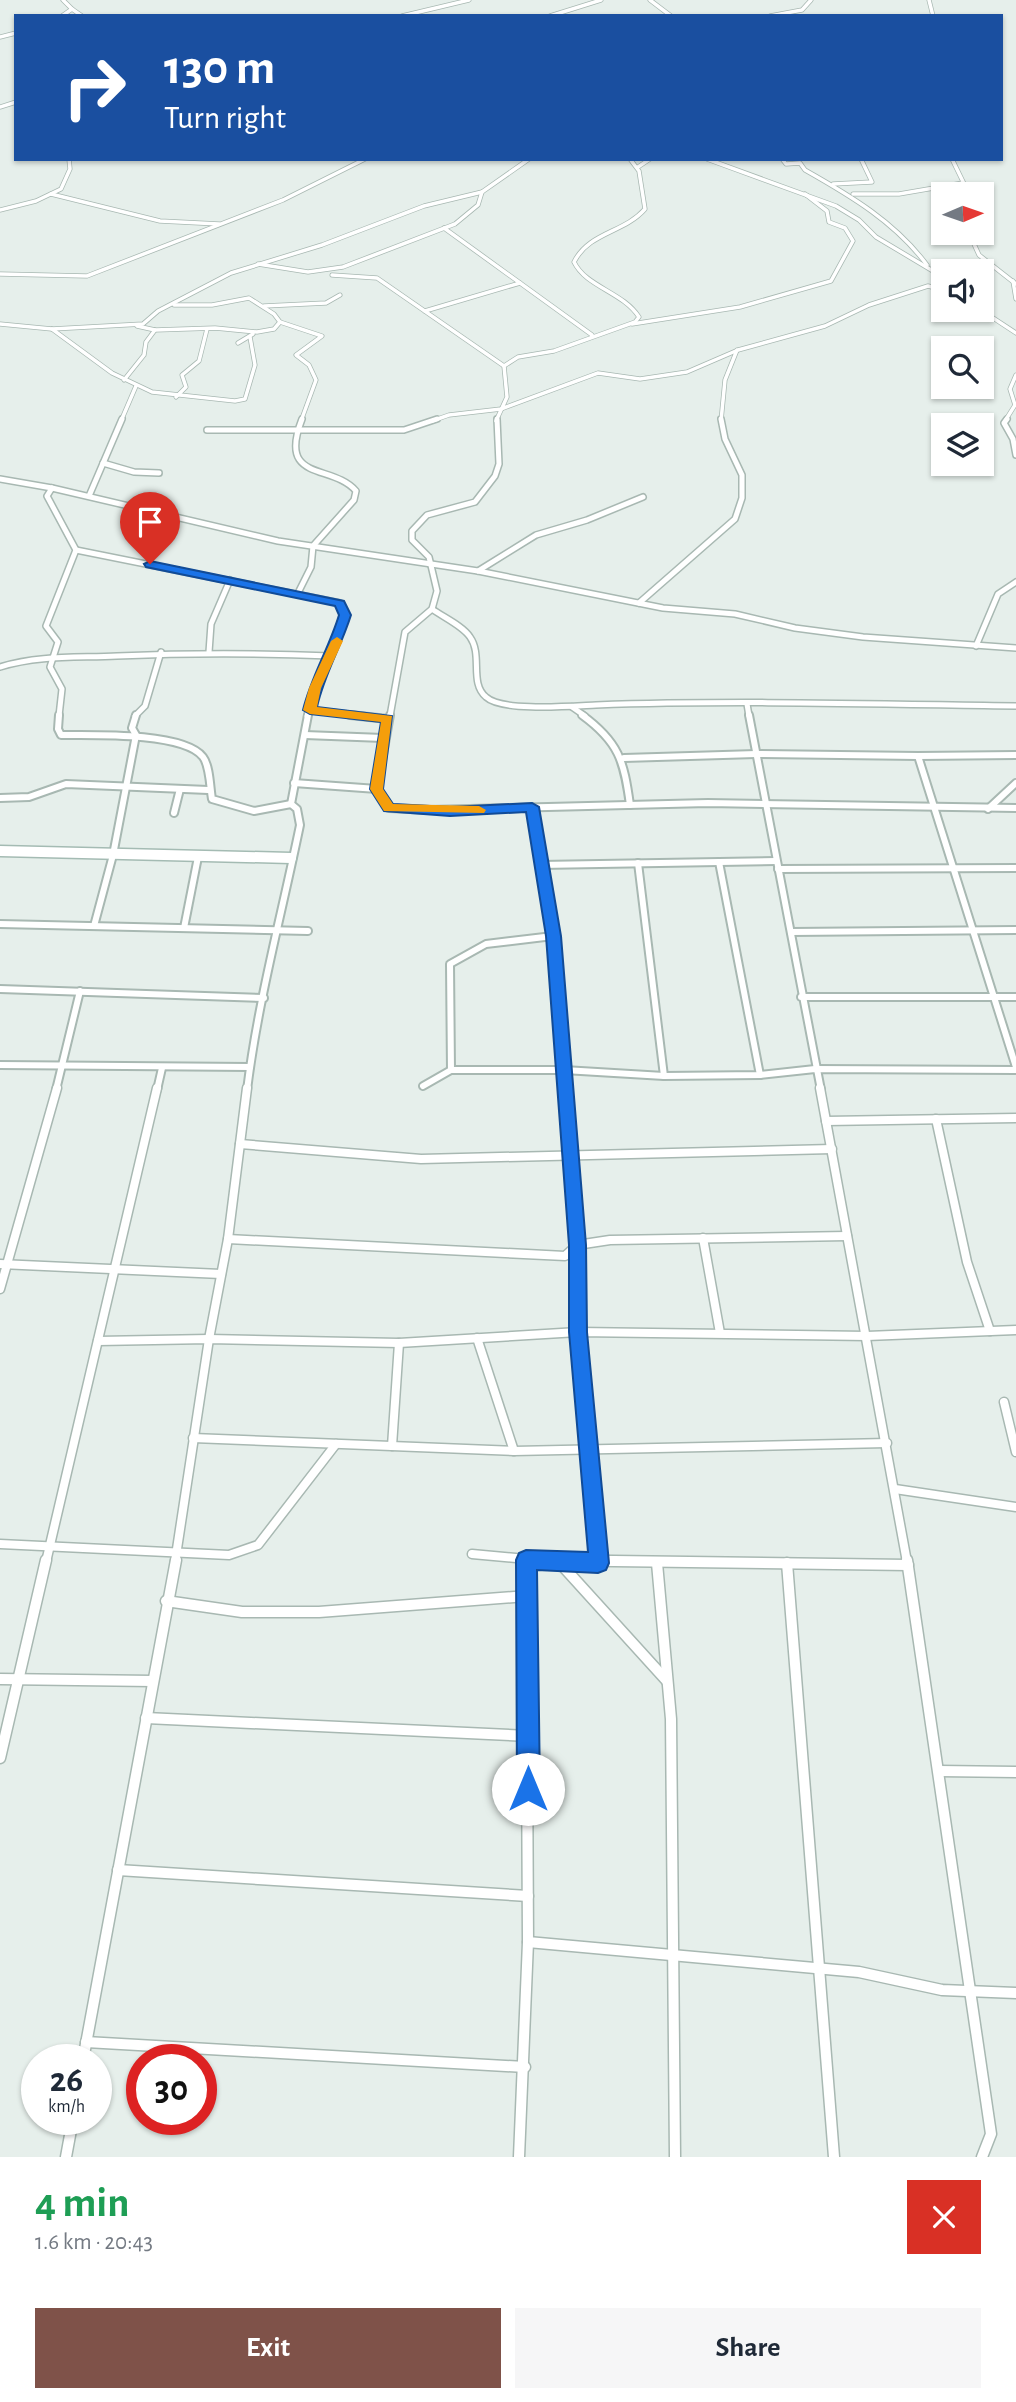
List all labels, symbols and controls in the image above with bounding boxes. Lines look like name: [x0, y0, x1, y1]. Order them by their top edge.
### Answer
icon: right: [49, 42, 140, 133]
text: 130 m: [164, 44, 275, 93]
text: Turn right: [164, 102, 286, 134]
north arrow: [931, 182, 994, 245]
map controls: [931, 182, 994, 476]
button: sound: [931, 259, 994, 322]
button: search: [931, 336, 994, 399]
button: layers: [931, 413, 994, 476]
pin: [120, 492, 180, 564]
icon: arrive: [131, 503, 169, 541]
position arrow: [491, 1752, 565, 1826]
speed limit sign: 30: [126, 2044, 217, 2135]
text: 26: [50, 2063, 83, 2098]
text: km/h: [48, 2098, 85, 2116]
button: close: [907, 2180, 981, 2254]
text: 4 min: [35, 2182, 130, 2224]
text: 1.6 km · 20:43: [35, 2231, 153, 2254]
button: Exit: [35, 2308, 501, 2388]
button: Share: [515, 2308, 981, 2388]

